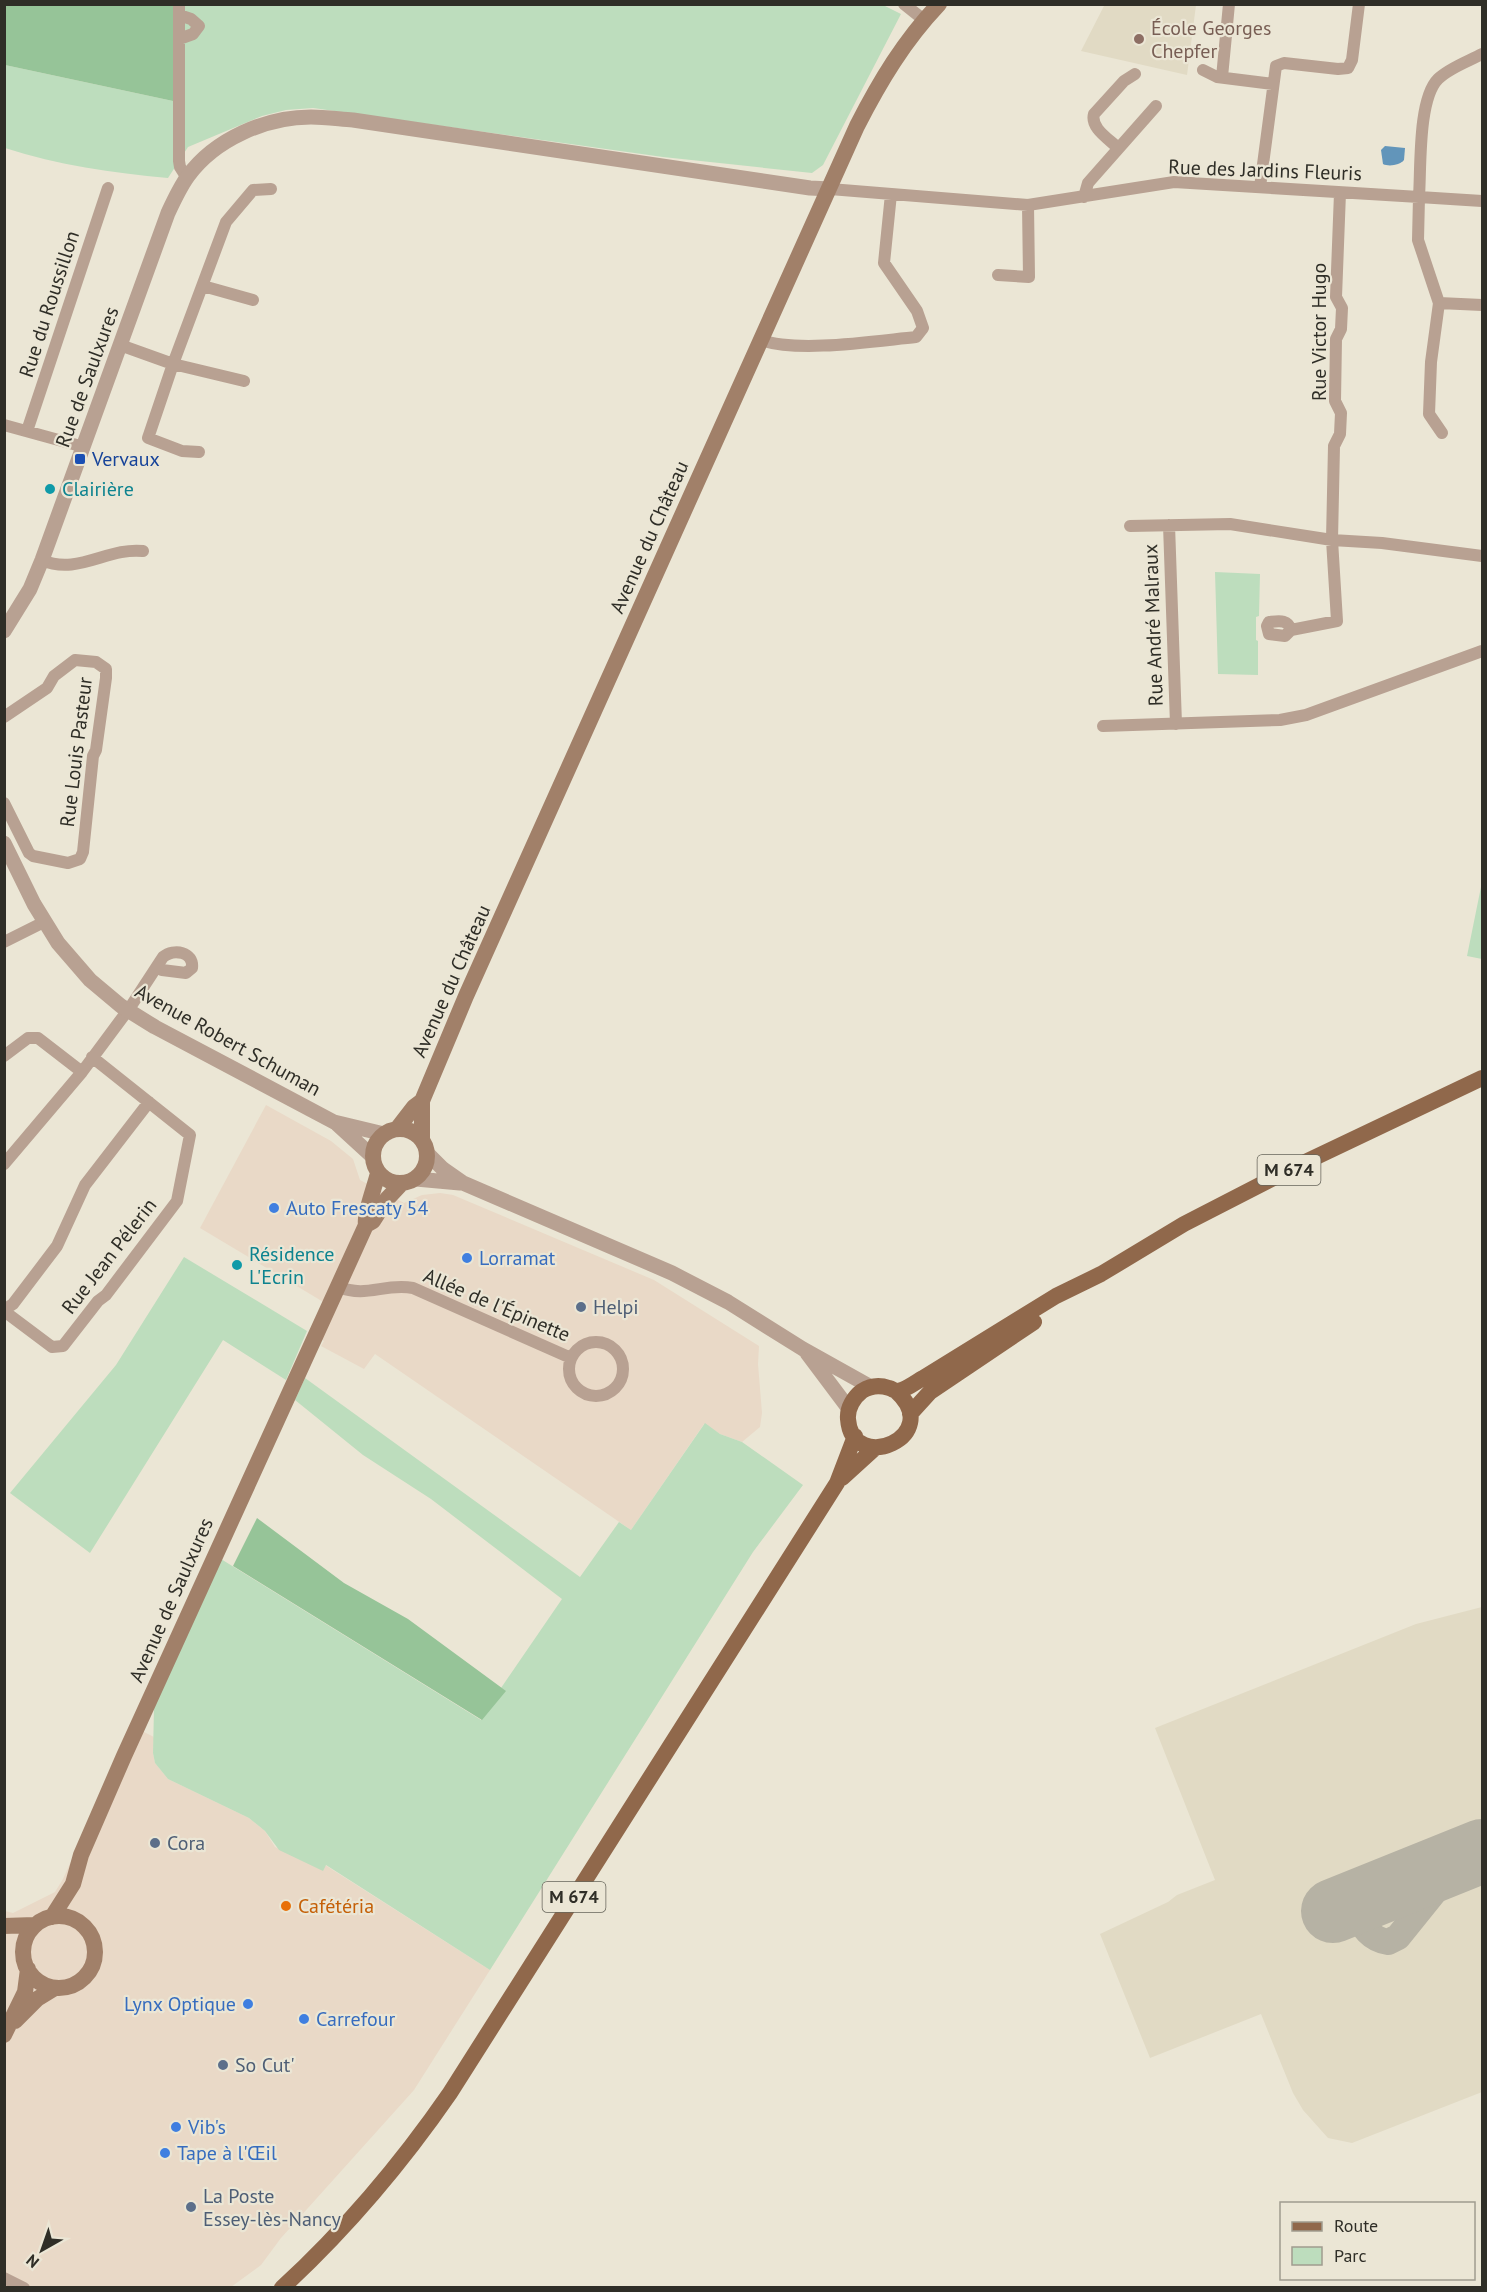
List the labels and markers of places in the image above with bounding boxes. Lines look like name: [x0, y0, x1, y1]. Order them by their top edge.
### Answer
place label: École Georges Chepfer: [1151, 15, 1271, 64]
marker: École Georges Chepfer: [1132, 32, 1146, 46]
place label: Vervaux: [91, 446, 160, 472]
marker: Vervaux: [73, 452, 87, 466]
place label: Clairière: [62, 476, 134, 502]
marker: Clairière: [43, 482, 57, 496]
place label: Auto Frescaty 54: [286, 1195, 428, 1221]
marker: Auto Frescaty 54: [267, 1201, 281, 1215]
place label: Résidence L'Ecrin: [249, 1241, 334, 1290]
place label: Lorramat: [479, 1245, 556, 1271]
marker: Lorramat: [460, 1251, 474, 1265]
marker: Résidence L'Ecrin: [230, 1258, 244, 1272]
place label: Helpi: [593, 1294, 639, 1320]
marker: Helpi: [574, 1300, 588, 1314]
place label: Cora: [167, 1830, 205, 1856]
marker: Cora: [148, 1836, 162, 1850]
place label: Cafétéria: [298, 1893, 374, 1919]
marker: Cafétéria: [279, 1899, 293, 1913]
place label: Lynx Optique: [124, 1991, 236, 2017]
marker: Lynx Optique: [241, 1997, 255, 2011]
place label: Carrefour: [316, 2006, 395, 2032]
marker: Carrefour: [297, 2012, 311, 2026]
place label: So Cut': [235, 2052, 295, 2078]
marker: So Cut': [216, 2058, 230, 2072]
place label: Vib's: [187, 2114, 226, 2140]
marker: Vib's: [169, 2120, 183, 2134]
place label: Tape à l'Œil: [177, 2140, 277, 2166]
marker: Tape à l'Œil: [158, 2146, 172, 2160]
place label: La Poste Essey-lès-Nancy: [203, 2183, 342, 2232]
marker: La Poste Essey-lès-Nancy: [184, 2200, 198, 2214]

